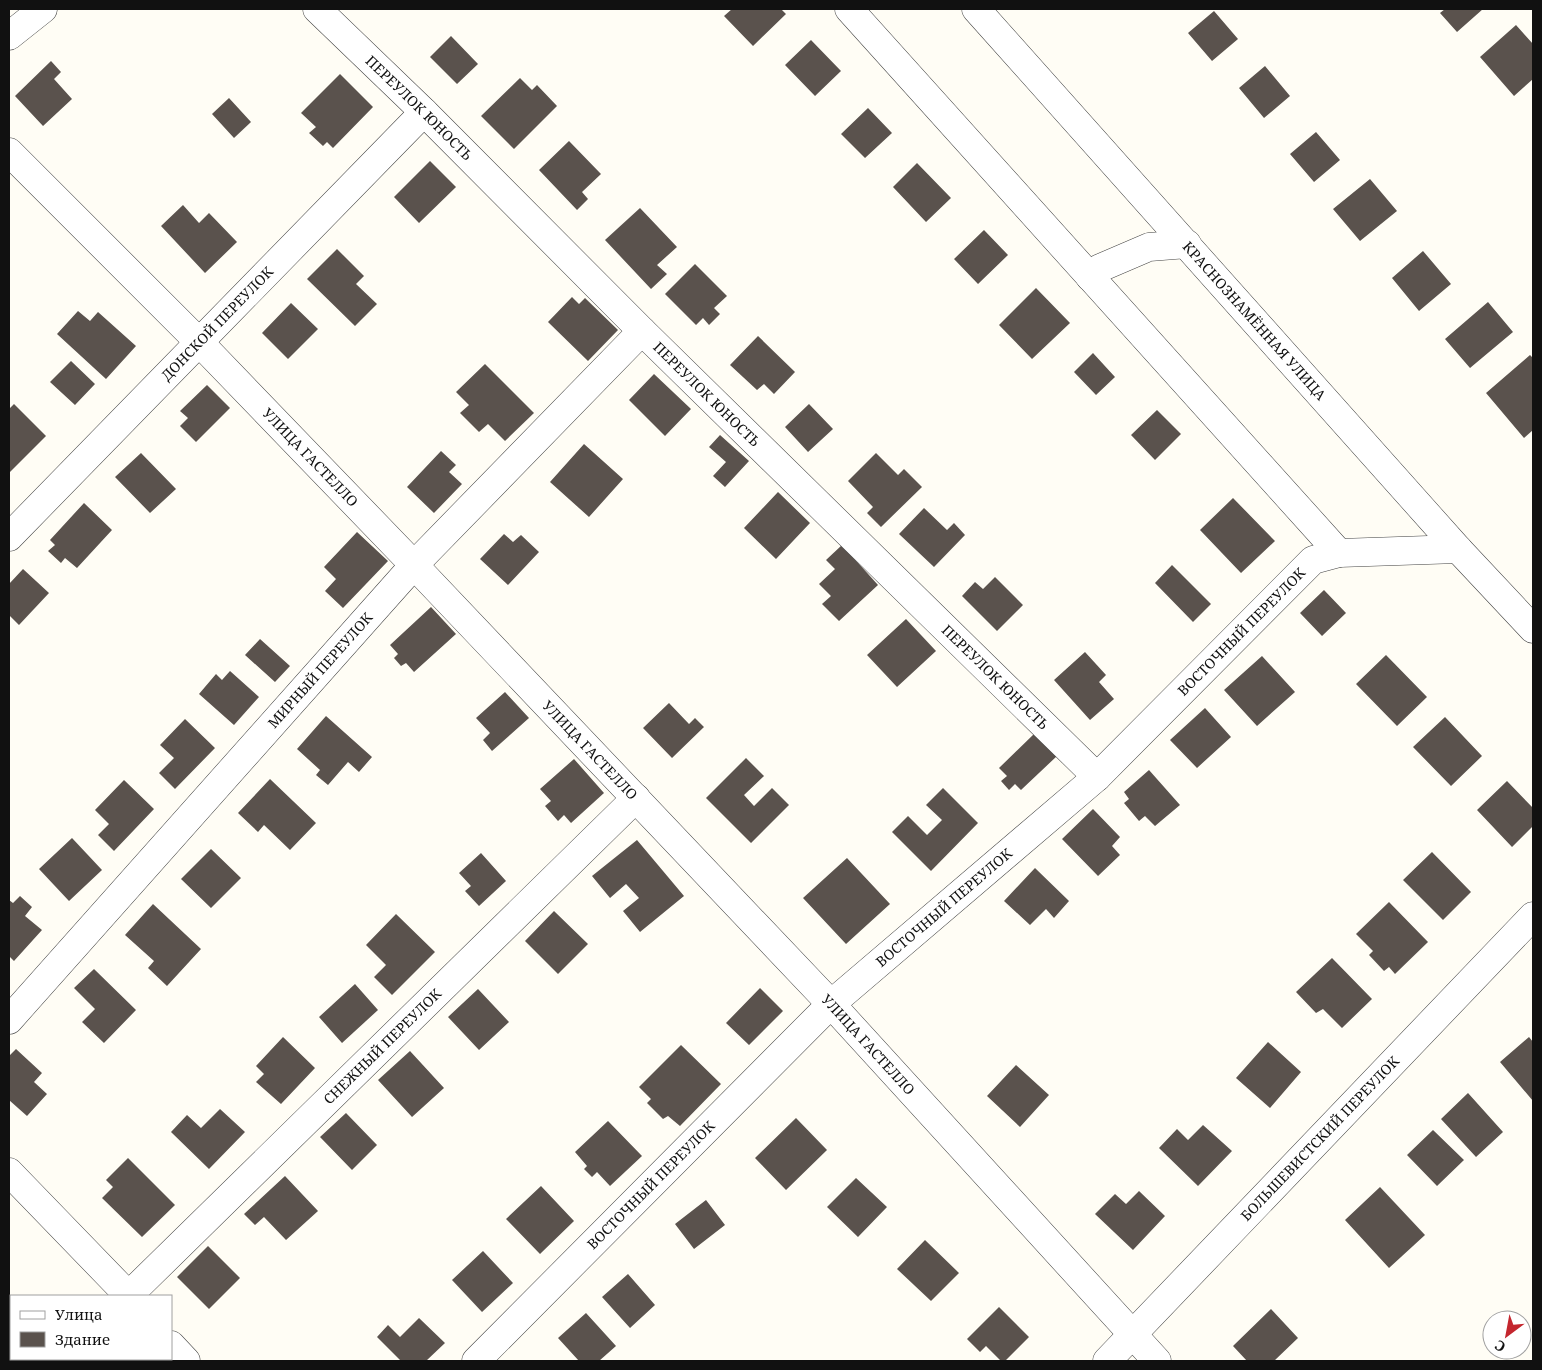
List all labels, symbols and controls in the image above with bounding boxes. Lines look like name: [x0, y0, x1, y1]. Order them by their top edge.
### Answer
street label: ПЕРЕУЛОК ЮНОСТЬ: [362, 51, 477, 164]
street label: КРАСНОЗНАМЁННАЯ УЛИЦА: [1179, 237, 1331, 404]
street label: ДОНСКОЙ ПЕРЕУЛОК: [157, 262, 277, 385]
street label: ПЕРЕУЛОК ЮНОСТЬ: [650, 337, 765, 451]
street label: УЛИЦА ГАСТЕЛЛО: [259, 404, 363, 510]
street label: ВОСТОЧНЫЙ ПЕРЕУЛОК: [1173, 563, 1309, 700]
street label: МИРНЫЙ ПЕРЕУЛОК: [263, 608, 376, 732]
street label: ПЕРЕУЛОК ЮНОСТЬ: [938, 620, 1053, 734]
street label: УЛИЦА ГАСТЕЛЛО: [539, 696, 642, 804]
street label: ВОСТОЧНЫЙ ПЕРЕУЛОК: [871, 844, 1016, 971]
street label: СНЕЖНЫЙ ПЕРЕУЛОК: [319, 984, 445, 1108]
street label: УЛИЦА ГАСТЕЛЛО: [818, 990, 919, 1099]
street label: БОЛЬШЕВИСТСКИЙ ПЕРЕУЛОК: [1236, 1052, 1403, 1225]
street label: ВОСТОЧНЫЙ ПЕРЕУЛОК: [583, 1116, 719, 1253]
legend: [10, 1295, 172, 1360]
text: Улица: [55, 1304, 103, 1324]
north arrow: [1482, 1310, 1532, 1360]
text: Здание: [55, 1329, 110, 1349]
text: С: [1491, 1336, 1509, 1357]

